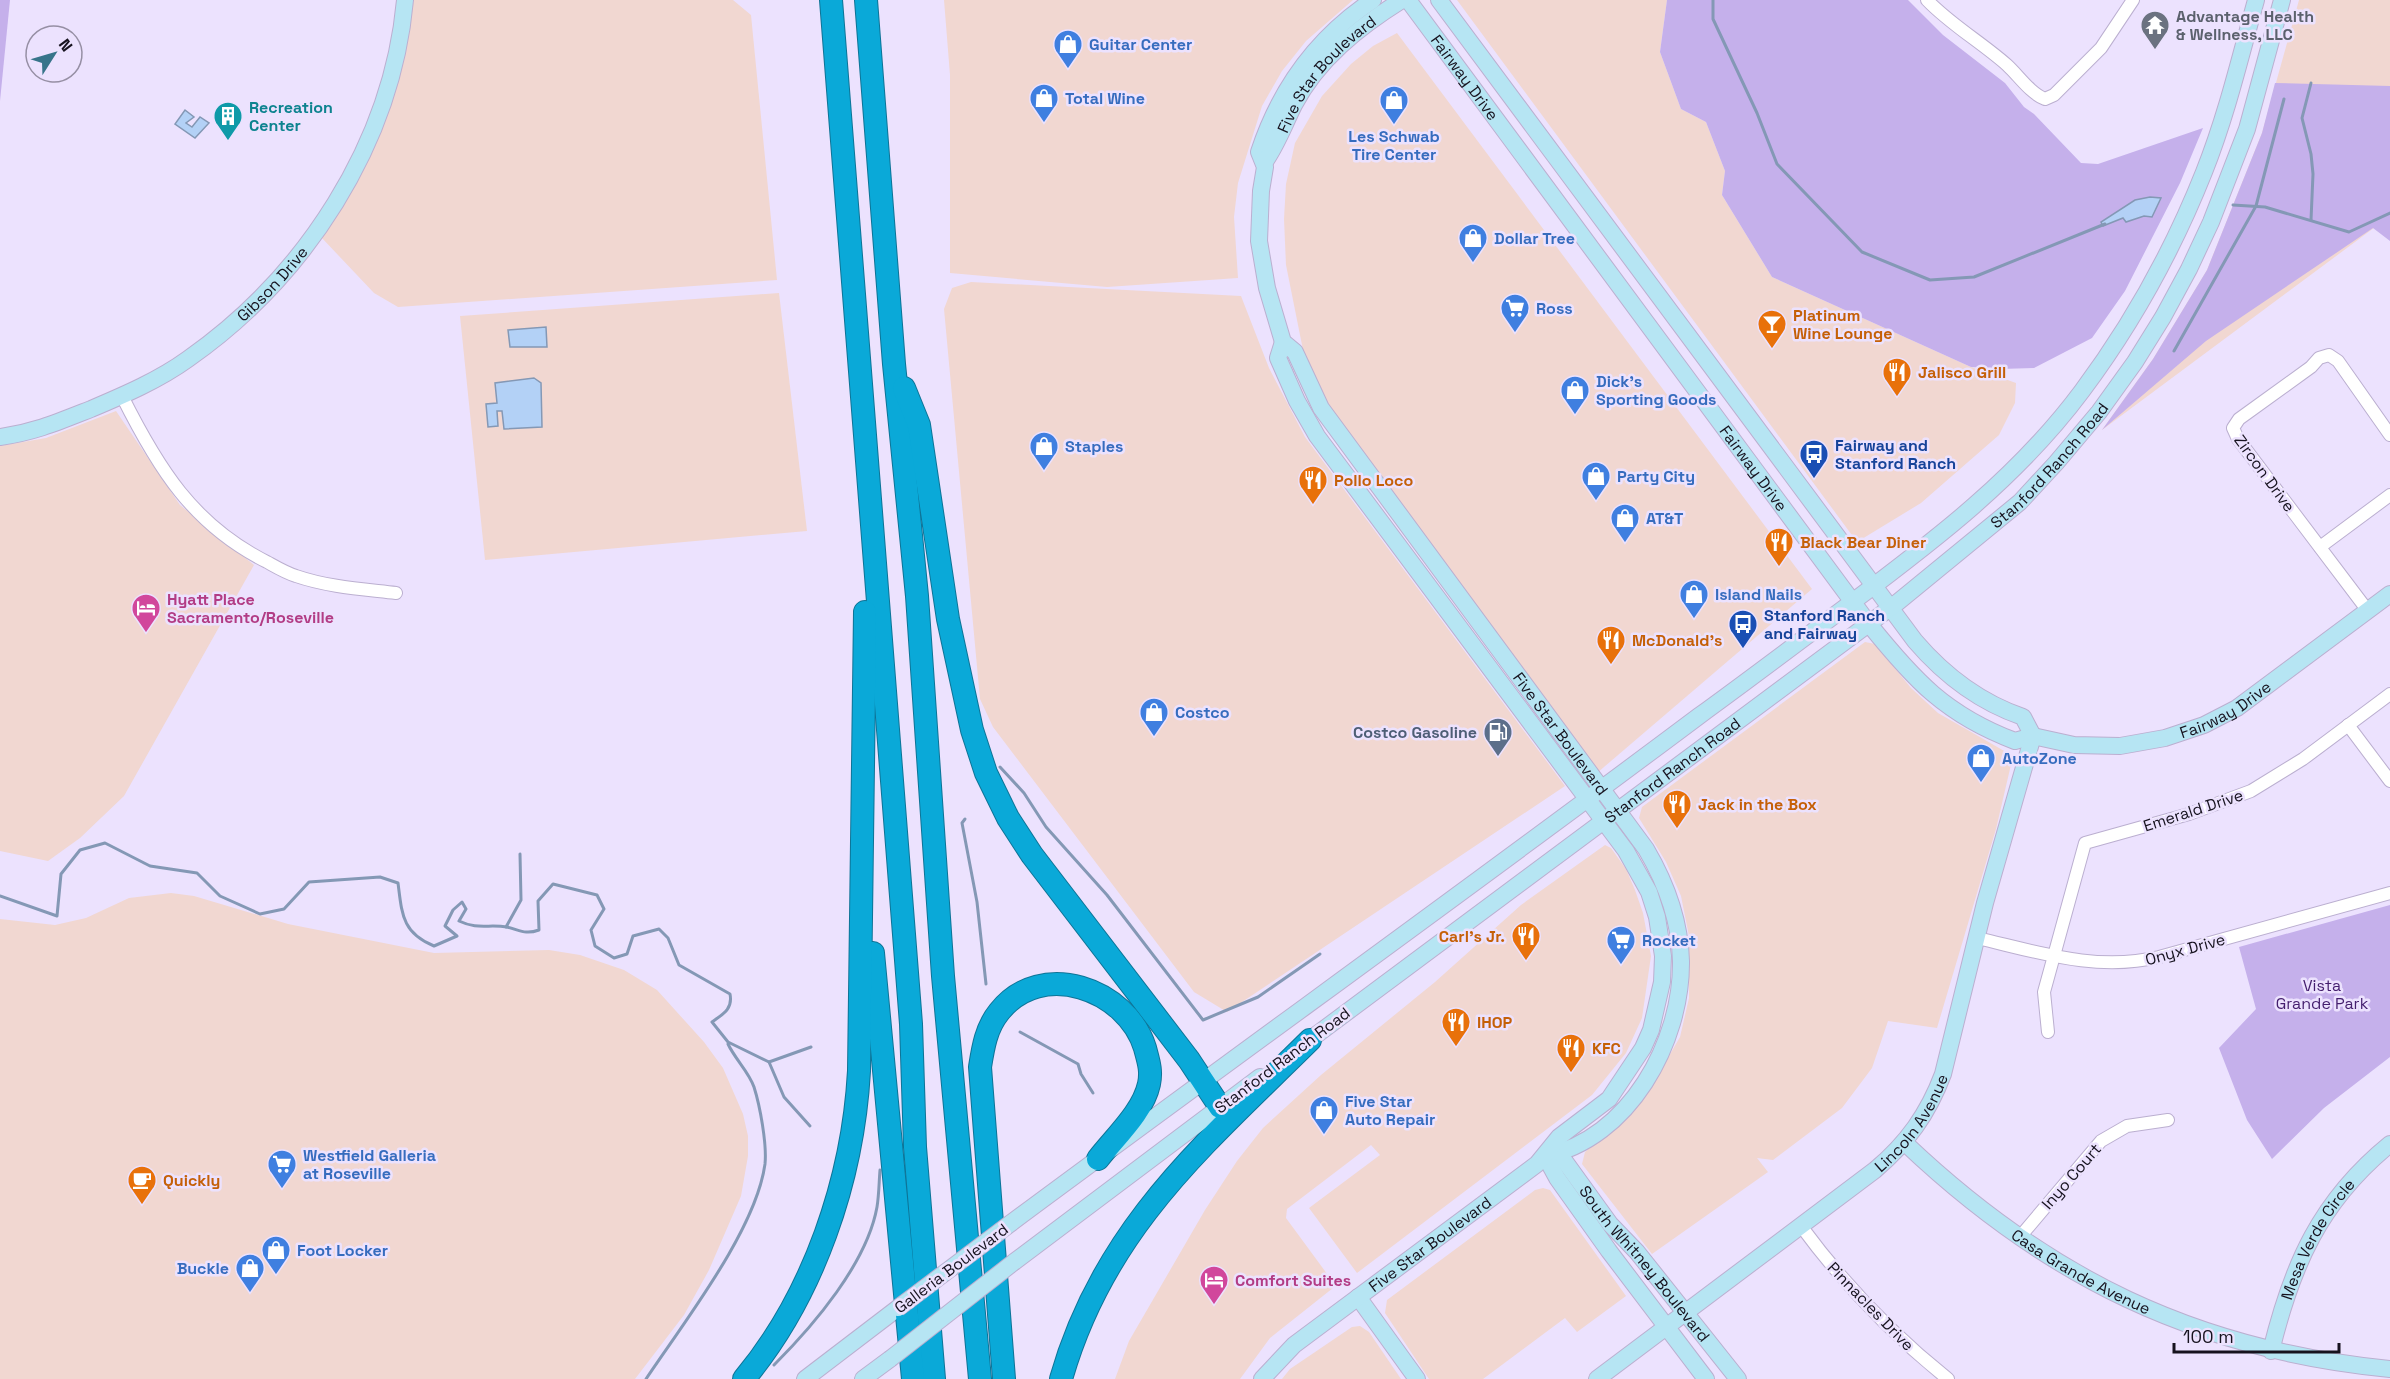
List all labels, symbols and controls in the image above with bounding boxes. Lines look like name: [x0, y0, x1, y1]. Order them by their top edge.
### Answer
place label: Advantage Health & Wellness, LLC: [2176, 6, 2314, 45]
temple icon: Advantage Health & Wellness, LLC: [2139, 9, 2171, 51]
street label: Five Star Boulevard: [1272, 11, 1380, 136]
north arrow: [24, 24, 84, 84]
shop icon: Guitar Center: [1052, 28, 1084, 70]
street label: Fairway Drive: [1426, 30, 1503, 125]
place label: Guitar Center: [1089, 34, 1192, 55]
text: N: [54, 35, 77, 56]
shop icon: Total Wine: [1028, 82, 1060, 124]
shop icon: Les Schwab Tire Center: [1378, 84, 1410, 126]
place label: Total Wine: [1065, 88, 1145, 109]
place label: Recreation Center: [249, 97, 333, 136]
building icon: Recreation Center: [212, 100, 244, 142]
place label: Les Schwab Tire Center: [1348, 126, 1440, 165]
shop icon: Dollar Tree: [1457, 222, 1489, 264]
place label: Dollar Tree: [1494, 228, 1575, 249]
street label: Gibson Drive: [232, 242, 313, 326]
supermarket icon: Ross: [1499, 292, 1531, 334]
place label: Ross: [1536, 298, 1573, 319]
place label: Platinum Wine Lounge: [1793, 305, 1892, 344]
bar icon: Platinum Wine Lounge: [1756, 308, 1788, 350]
restaurant icon: Jalisco Grill: [1881, 356, 1913, 398]
place label: Jalisco Grill: [1918, 362, 2006, 383]
place label: Dick's Sporting Goods: [1596, 371, 1716, 410]
shop icon: Dick's Sporting Goods: [1559, 374, 1591, 416]
street label: Stanford Ranch Road: [1986, 399, 2113, 533]
street label: Fairway Drive: [1715, 421, 1792, 516]
shop icon: Staples: [1028, 430, 1060, 472]
street label: Zircon Drive: [2229, 430, 2300, 516]
place label: Fairway and Stanford Ranch: [1835, 435, 1956, 474]
place label: Staples: [1065, 436, 1123, 457]
bus stop icon: Fairway and Stanford Ranch: [1798, 438, 1830, 480]
shop icon: Party City: [1580, 460, 1612, 502]
restaurant icon: Pollo Loco: [1297, 464, 1329, 506]
place label: Party City: [1617, 466, 1695, 487]
place label: Pollo Loco: [1334, 470, 1413, 491]
shop icon: AT&T: [1609, 502, 1641, 544]
place label: AT&T: [1646, 508, 1684, 529]
restaurant icon: Black Bear Diner: [1763, 526, 1795, 568]
place label: Black Bear Diner: [1800, 532, 1926, 553]
shop icon: Island Nails: [1678, 578, 1710, 620]
place label: Island Nails: [1715, 584, 1802, 605]
place label: Hyatt Place Sacramento/Roseville: [167, 589, 334, 628]
hotel icon: Hyatt Place Sacramento/Roseville: [130, 592, 162, 634]
place label: Stanford Ranch and Fairway: [1764, 605, 1885, 644]
bus stop icon: Stanford Ranch and Fairway: [1727, 608, 1759, 650]
restaurant icon: McDonald's: [1595, 624, 1627, 666]
place label: McDonald's: [1632, 630, 1722, 651]
street label: Five Star Boulevard: [1508, 668, 1613, 800]
street label: Fairway Drive: [2177, 676, 2275, 743]
shop icon: Costco: [1138, 696, 1170, 738]
place label: Costco: [1175, 702, 1230, 723]
street label: Stanford Ranch Road: [1600, 713, 1745, 828]
fuel station icon: Costco Gasoline: [1482, 716, 1514, 758]
place label: Costco Gasoline: [1353, 722, 1477, 743]
shop icon: AutoZone: [1965, 742, 1997, 784]
place label: AutoZone: [2002, 748, 2077, 769]
street label: Emerald Drive: [2141, 784, 2246, 837]
restaurant icon: Jack in the Box: [1661, 788, 1693, 830]
place label: Jack in the Box: [1698, 794, 1817, 815]
restaurant icon: Carl's Jr.: [1510, 920, 1542, 962]
supermarket icon: Rocket: [1605, 924, 1637, 966]
place label: Carl's Jr.: [1439, 926, 1505, 947]
street label: Onyx Drive: [2143, 929, 2228, 970]
place label: Rocket: [1642, 930, 1696, 951]
park label: Vista Grande Park: [2276, 975, 2369, 1014]
street label: Stanford Ranch Road: [1210, 1003, 1354, 1118]
restaurant icon: IHOP: [1440, 1006, 1472, 1048]
place label: IHOP: [1477, 1012, 1513, 1033]
restaurant icon: KFC: [1555, 1032, 1587, 1074]
place label: KFC: [1592, 1038, 1621, 1059]
street label: Lincoln Avenue: [1870, 1071, 1953, 1177]
place label: Five Star Auto Repair: [1345, 1091, 1435, 1130]
shop icon: Five Star Auto Repair: [1308, 1094, 1340, 1136]
street label: Inyo Court: [2037, 1139, 2106, 1214]
place label: Westfield Galleria at Roseville: [303, 1145, 436, 1184]
supermarket icon: Westfield Galleria at Roseville: [266, 1148, 298, 1190]
cafe icon: Quickly: [126, 1164, 158, 1206]
place label: Quickly: [163, 1170, 220, 1191]
street label: Mesa Verde Circle: [2276, 1174, 2360, 1303]
street label: South Whitney Boulevard: [1574, 1181, 1714, 1346]
street label: Five Star Boulevard: [1364, 1192, 1496, 1297]
street label: Galleria Boulevard: [890, 1219, 1012, 1318]
street label: Casa Grande Avenue: [2007, 1224, 2154, 1319]
shop icon: Foot Locker: [260, 1234, 292, 1276]
place label: Foot Locker: [297, 1240, 388, 1261]
shop icon: Buckle: [234, 1252, 266, 1294]
street label: Pinnacles Drive: [1823, 1257, 1918, 1355]
place label: Buckle: [177, 1258, 229, 1279]
hotel icon: Comfort Suites: [1198, 1264, 1230, 1306]
place label: Comfort Suites: [1235, 1270, 1351, 1291]
scale bar: [2174, 1316, 2339, 1354]
text: 100 m: [2183, 1325, 2234, 1348]

